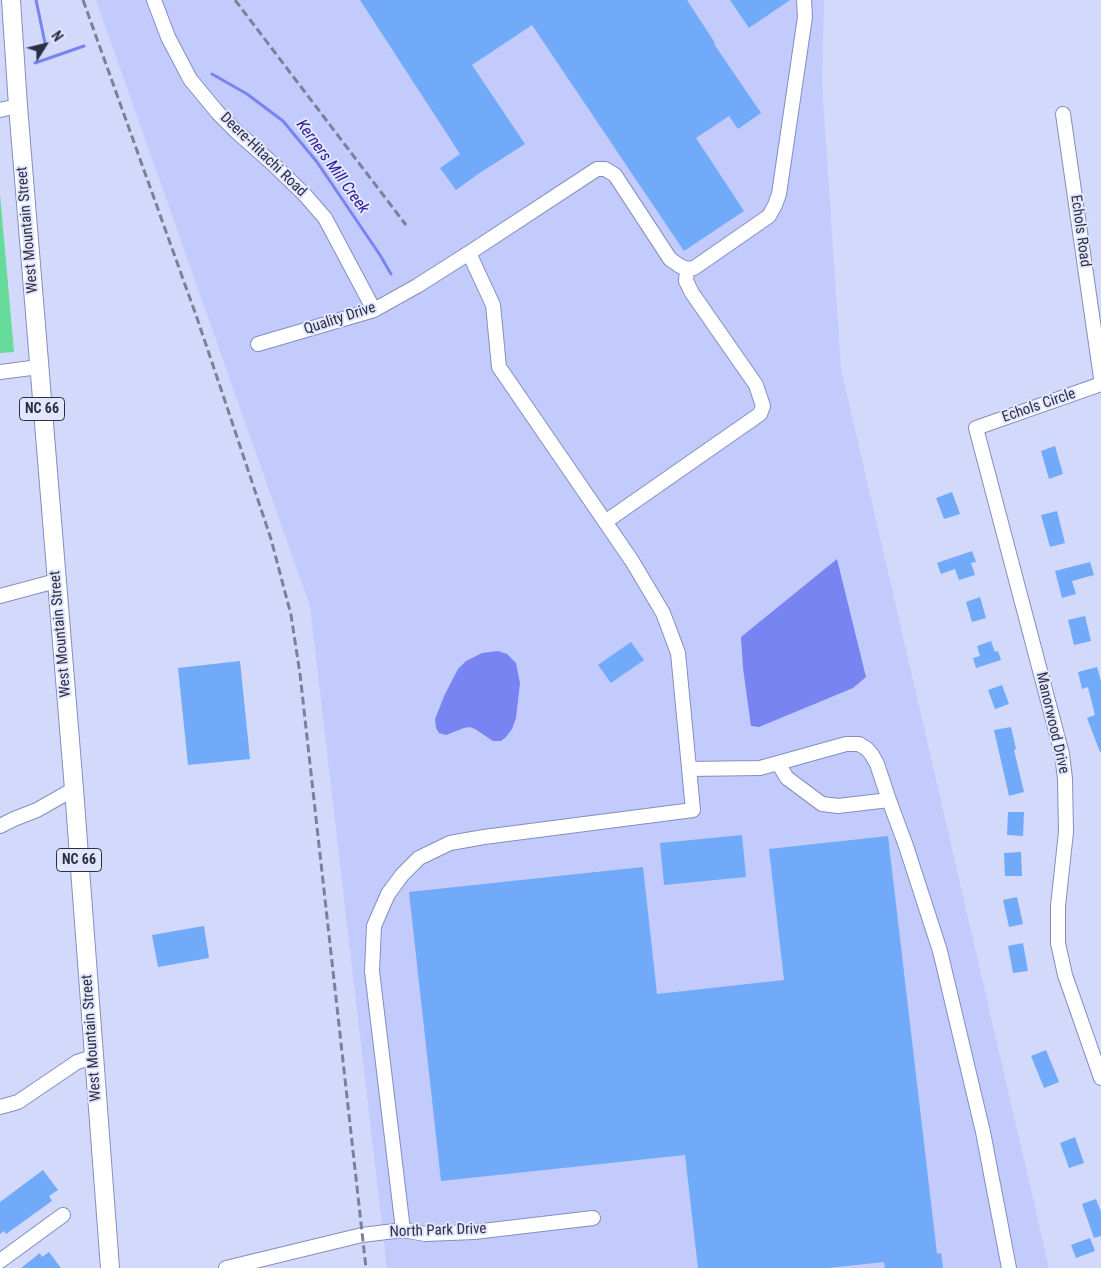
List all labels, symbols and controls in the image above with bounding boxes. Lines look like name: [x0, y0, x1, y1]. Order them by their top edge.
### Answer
north arrow: [20, 20, 70, 70]
text: N: [48, 28, 66, 44]
street label: Deere-Hitachi Road: [216, 109, 310, 201]
water label: Kerners Mill Creek: [291, 116, 373, 218]
street label: West Mountain Street: [13, 166, 43, 294]
street label: Echols Road: [1066, 194, 1094, 268]
street label: Quality Drive: [302, 299, 378, 339]
street label: Echols Circle: [1000, 385, 1078, 427]
road number: NC 66: [20, 398, 64, 420]
street label: West Mountain Street: [46, 570, 76, 698]
street label: Manorwood Drive: [1032, 670, 1072, 776]
road number: NC 66: [56, 848, 102, 872]
street label: West Mountain Street: [79, 974, 105, 1102]
street label: North Park Drive: [389, 1220, 487, 1242]

